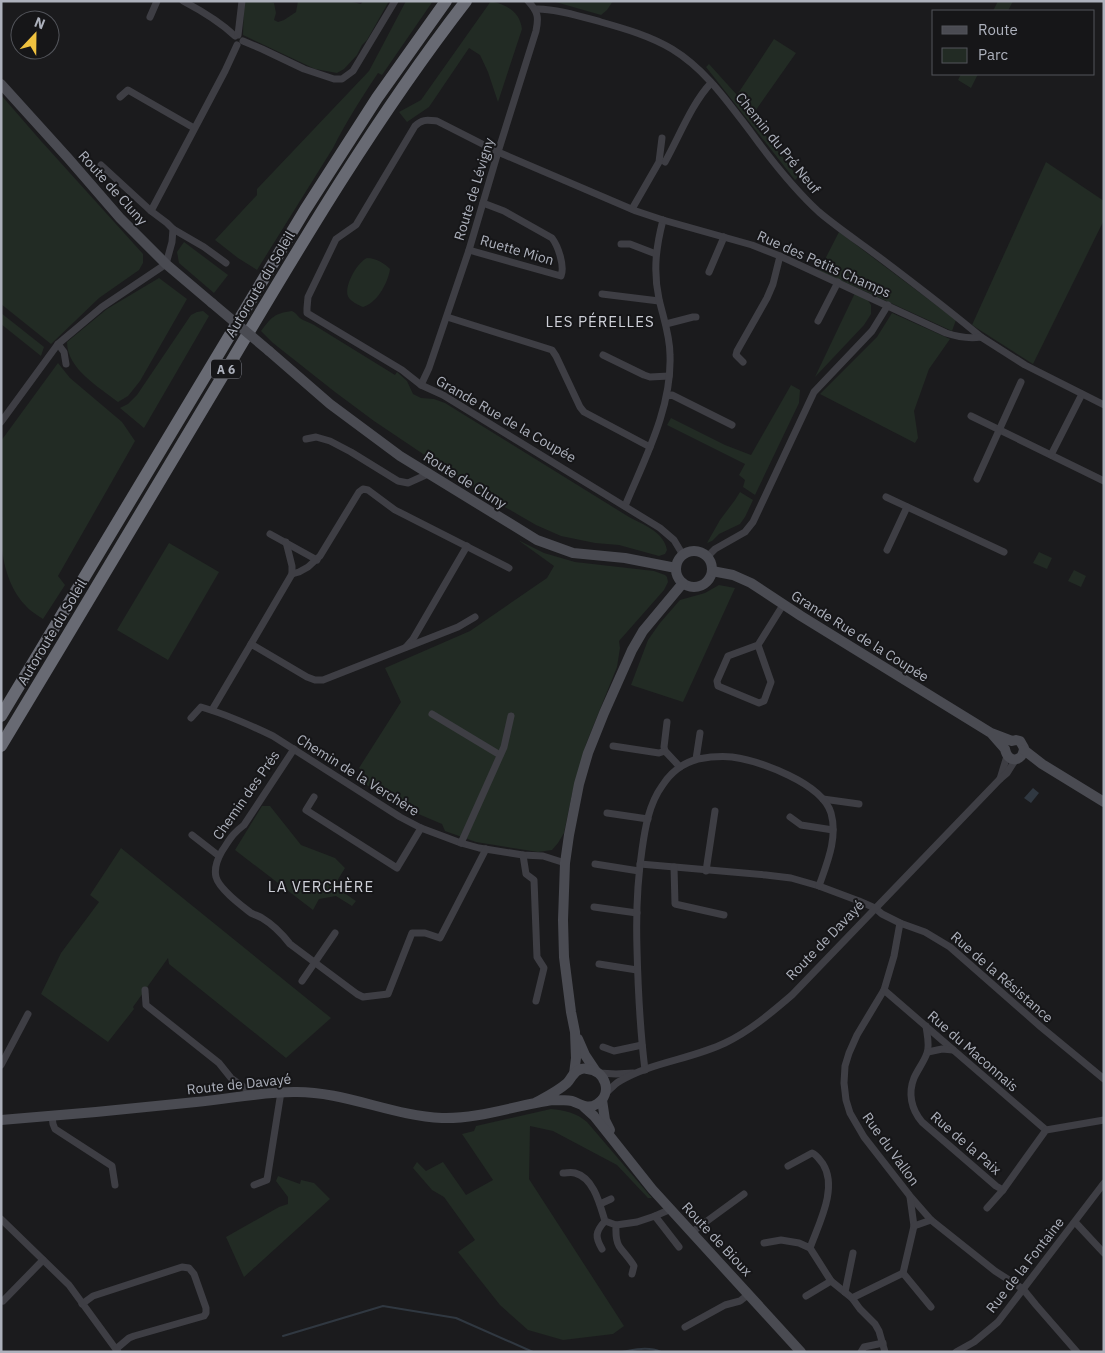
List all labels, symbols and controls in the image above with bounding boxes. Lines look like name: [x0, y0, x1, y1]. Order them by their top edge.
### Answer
north arrow: [10, 10, 60, 60]
legend: [932, 10, 1095, 75]
text: N: [32, 13, 48, 33]
text: Route: [978, 20, 1018, 39]
text: Parc: [978, 45, 1008, 64]
street label: Chemin du Pré Neuf: [732, 89, 825, 198]
street label: Route de Lévigny: [450, 135, 498, 243]
street label: Route de Cluny: [75, 147, 151, 229]
street label: Rue des Petits Champs: [754, 226, 894, 302]
street label: Autoroute du Soleil: [221, 228, 299, 340]
street label: Ruette Mion: [478, 231, 556, 269]
district label: LES PÉRELLES: [545, 312, 655, 331]
road number: A 6: [211, 359, 241, 378]
street label: Grande Rue de la Coupée: [433, 371, 580, 467]
street label: Route de Cluny: [420, 447, 510, 513]
street label: Autoroute du Soleil: [13, 576, 91, 688]
street label: Grande Rue de la Coupée: [788, 586, 932, 686]
street label: Chemin de la Verchère: [293, 730, 423, 820]
street label: Chemin des Prés: [208, 747, 284, 843]
district label: LA VERCHÈRE: [268, 877, 374, 896]
street label: Route de Davayé: [782, 896, 868, 984]
street label: Rue de la Résistance: [947, 928, 1057, 1027]
street label: Rue du Maconnais: [924, 1007, 1022, 1096]
street label: Route de Davayé: [186, 1070, 292, 1098]
street label: Rue de la Paix: [927, 1107, 1005, 1179]
street label: Rue du Vallon: [858, 1109, 924, 1189]
street label: Route de Bioux: [678, 1198, 756, 1280]
street label: Rue de la Fontaine: [982, 1213, 1068, 1316]

